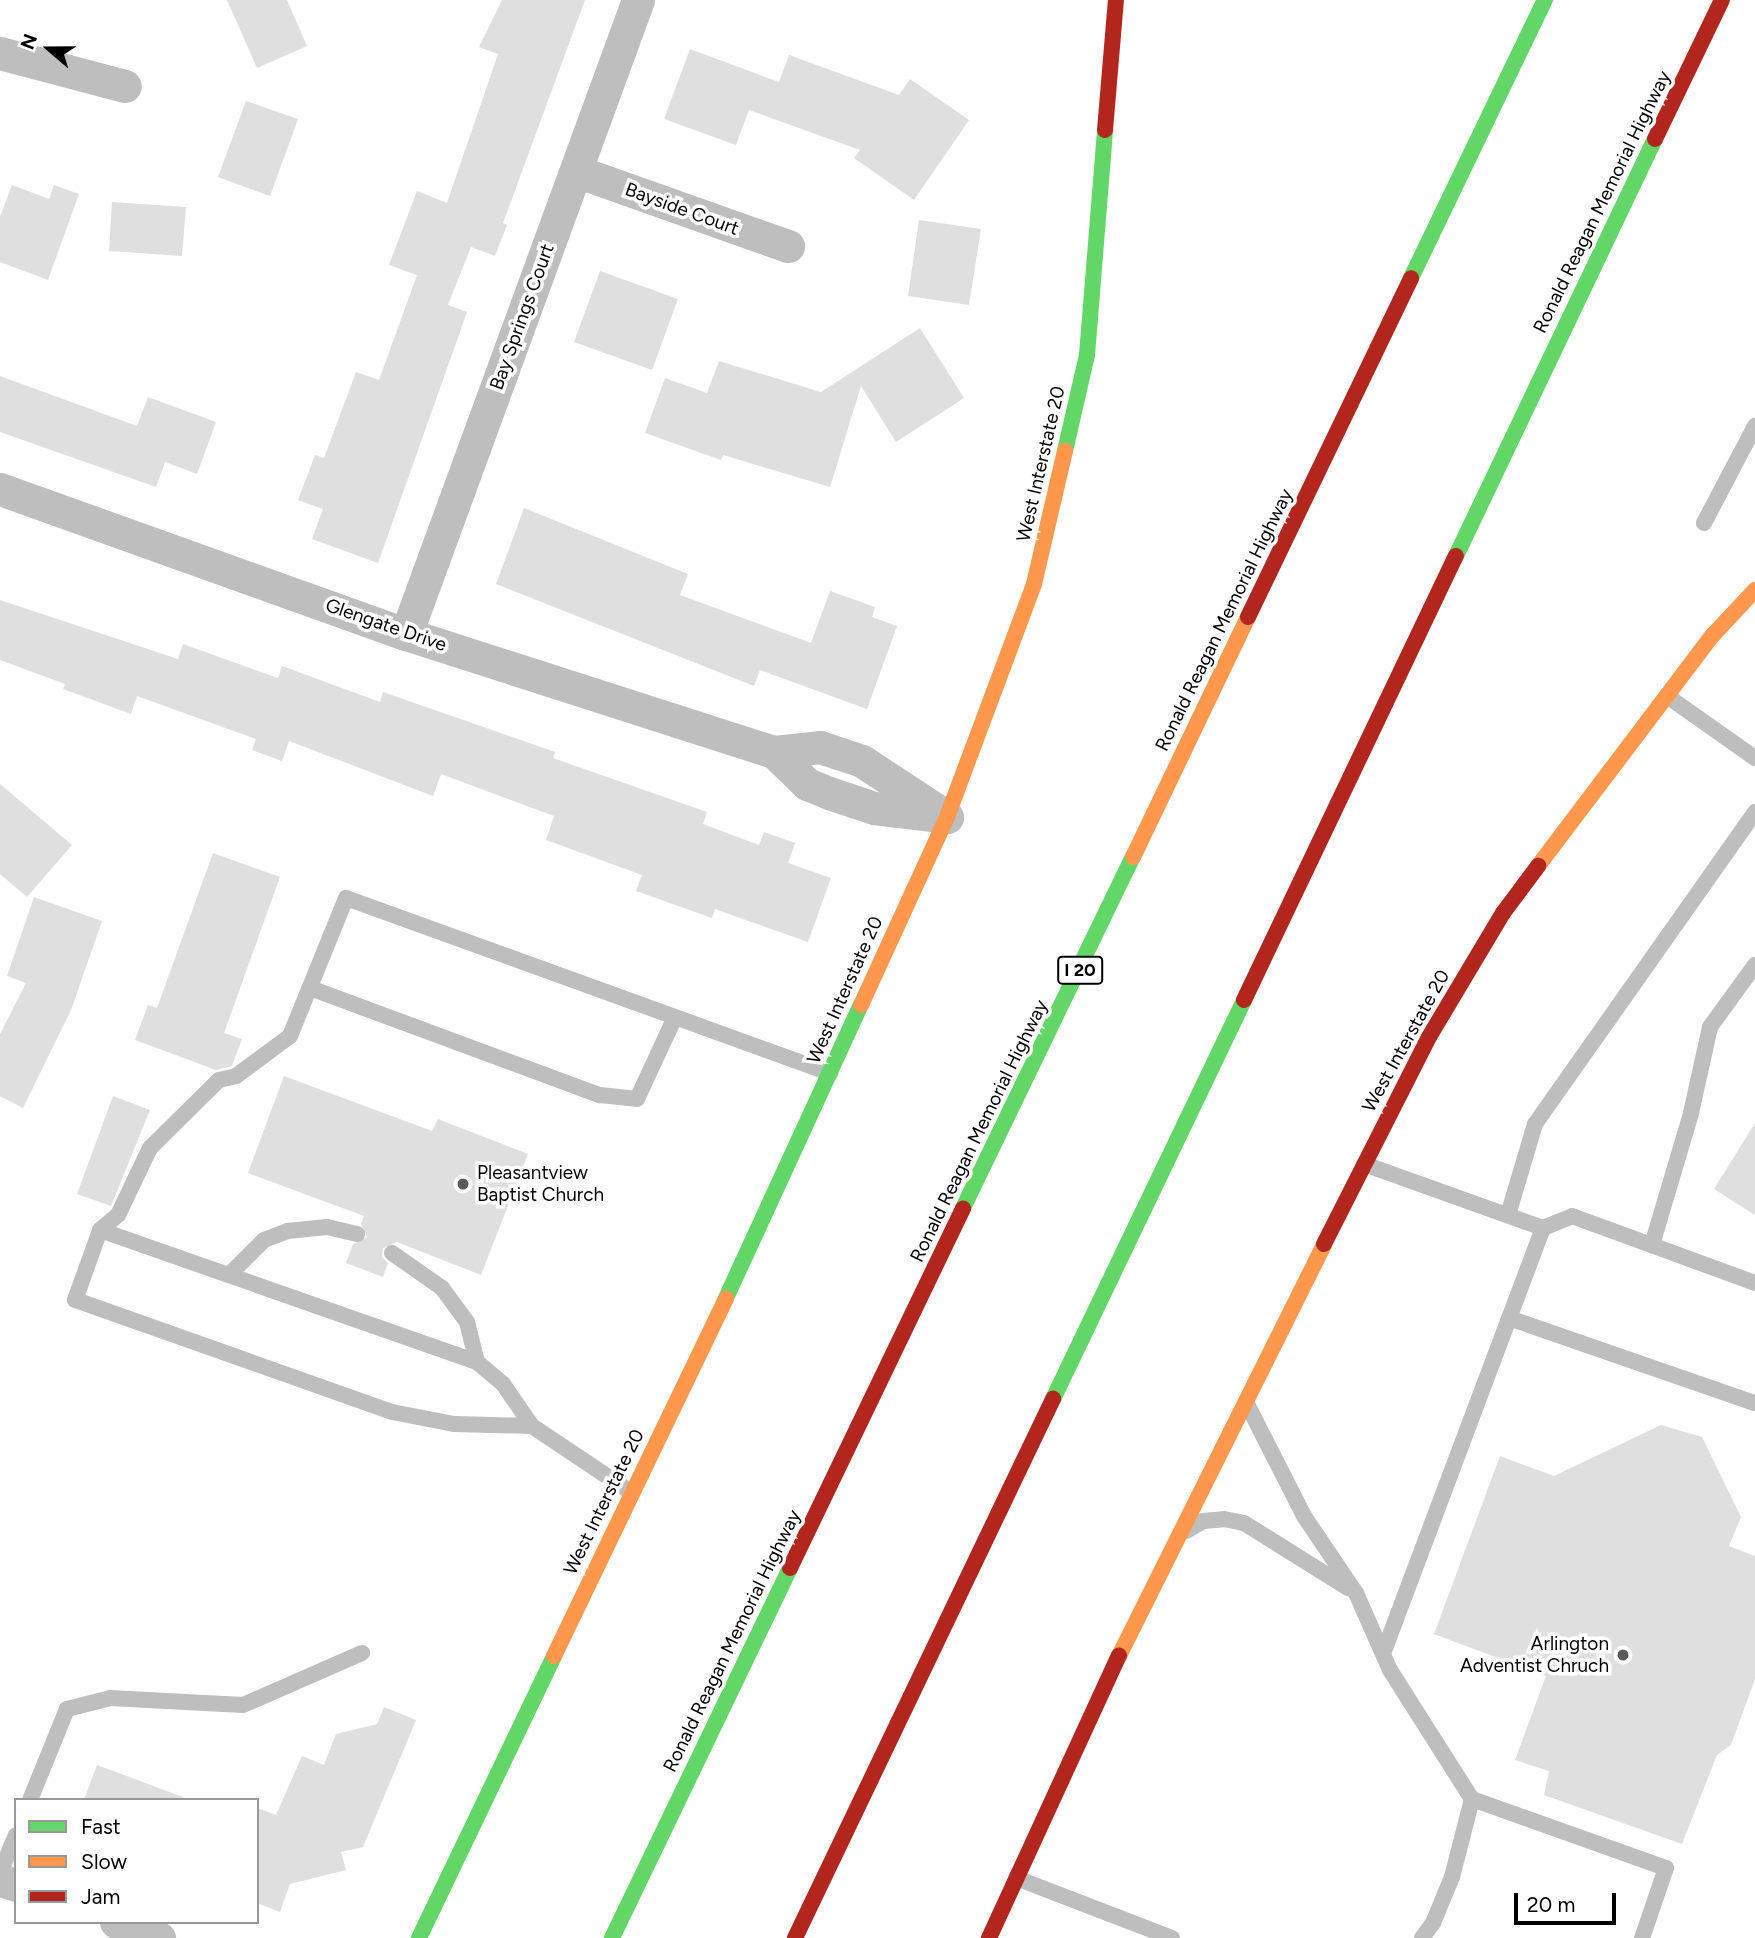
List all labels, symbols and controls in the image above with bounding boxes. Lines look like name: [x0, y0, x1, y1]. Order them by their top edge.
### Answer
north arrow: [14, 14, 84, 84]
text: N: [15, 31, 42, 52]
street label: Ronald Reagan Memorial Highway: [1528, 67, 1676, 337]
street label: Bayside Court: [622, 178, 742, 240]
street label: Bay Springs Court: [485, 241, 559, 393]
street label: West Interstate 20: [1012, 384, 1070, 544]
street label: Ronald Reagan Memorial Highway: [1150, 485, 1298, 755]
street label: Glengate Drive: [322, 594, 450, 656]
street label: West Interstate 20: [802, 913, 888, 1067]
road number: I 20: [1056, 956, 1104, 985]
street label: West Interstate 20: [1358, 966, 1454, 1116]
street label: Ronald Reagan Memorial Highway: [905, 996, 1053, 1266]
place label: Pleasantview Baptist Church: [477, 1162, 604, 1206]
marker: Pleasantview Baptist Church: [455, 1176, 471, 1192]
street label: West Interstate 20: [559, 1426, 649, 1578]
street label: Ronald Reagan Memorial Highway: [658, 1506, 806, 1776]
place label: Arlington Adventist Chruch: [1460, 1633, 1609, 1677]
marker: Arlington Adventist Chruch: [1615, 1647, 1631, 1663]
legend: [14, 1798, 259, 1924]
text: Fast: [81, 1814, 121, 1839]
text: Slow: [81, 1849, 127, 1874]
scale bar: [1517, 1878, 1618, 1922]
text: Jam: [81, 1884, 120, 1909]
text: 20 m: [1527, 1892, 1575, 1917]

